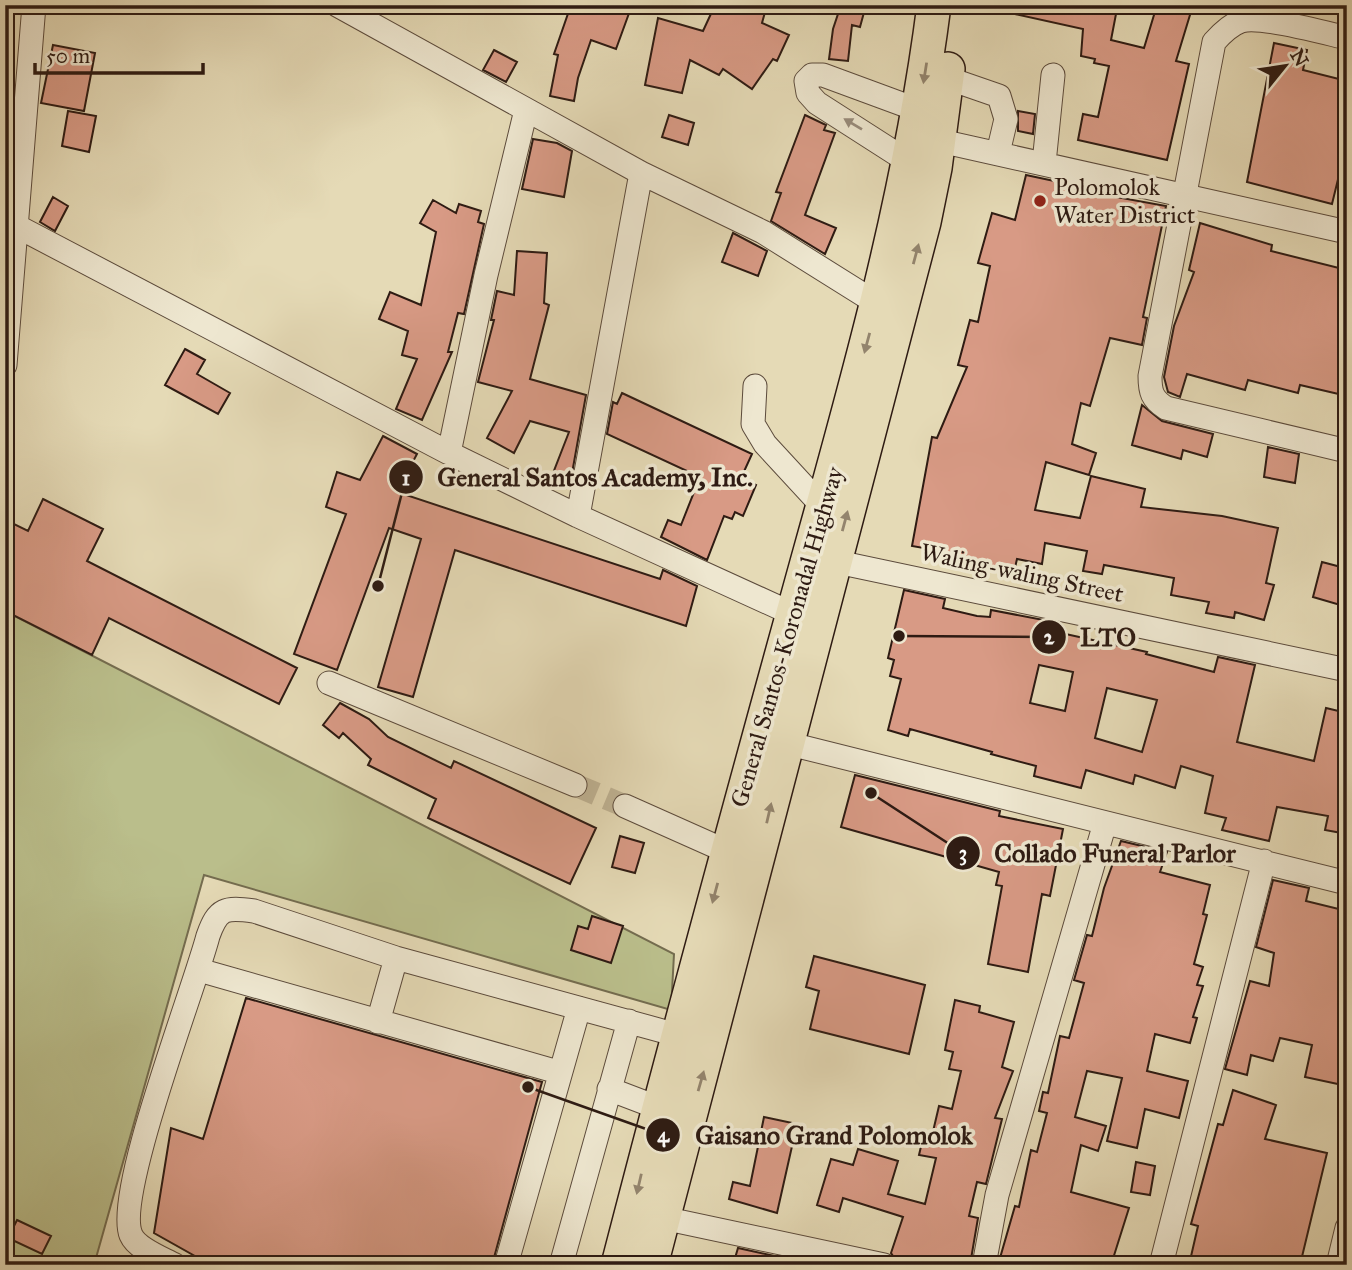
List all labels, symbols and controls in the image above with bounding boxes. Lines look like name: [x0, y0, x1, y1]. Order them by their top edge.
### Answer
scale bar: [35, 32, 203, 76]
north arrow: [1250, 32, 1320, 102]
text: 50 m: [46, 43, 91, 69]
text: N: [1285, 45, 1313, 70]
one-way arrow: [919, 62, 930, 84]
one-way arrow: [843, 118, 862, 131]
place label: Polomolok Water District: [1054, 172, 1196, 230]
marker: Polomolok Water District: [1032, 193, 1048, 209]
one-way arrow: [911, 243, 922, 265]
one-way arrow: [861, 332, 872, 354]
callout: General Santos Academy, Inc.: [388, 454, 766, 501]
text: General Santos Academy, Inc.: [437, 461, 753, 493]
street label: General Santos-Koronadal Highway: [724, 463, 850, 811]
text: 1: [402, 465, 410, 491]
one-way arrow: [840, 510, 851, 532]
street label: Waling-waling Street: [918, 537, 1127, 609]
callout: LTO: [1031, 613, 1151, 660]
text: LTO: [1080, 621, 1136, 653]
text: 2: [1044, 624, 1055, 650]
one-way arrow: [764, 802, 775, 824]
callout: Collado Funeral Parlor: [945, 830, 1250, 877]
text: Collado Funeral Parlor: [994, 837, 1237, 869]
text: 3: [959, 840, 967, 866]
one-way arrow: [709, 882, 720, 904]
one-way arrow: [696, 1070, 706, 1091]
callout: Gaisano Grand Polomolok: [646, 1111, 986, 1158]
text: Gaisano Grand Polomolok: [695, 1119, 974, 1151]
text: 4: [657, 1122, 670, 1148]
one-way arrow: [633, 1173, 644, 1195]

